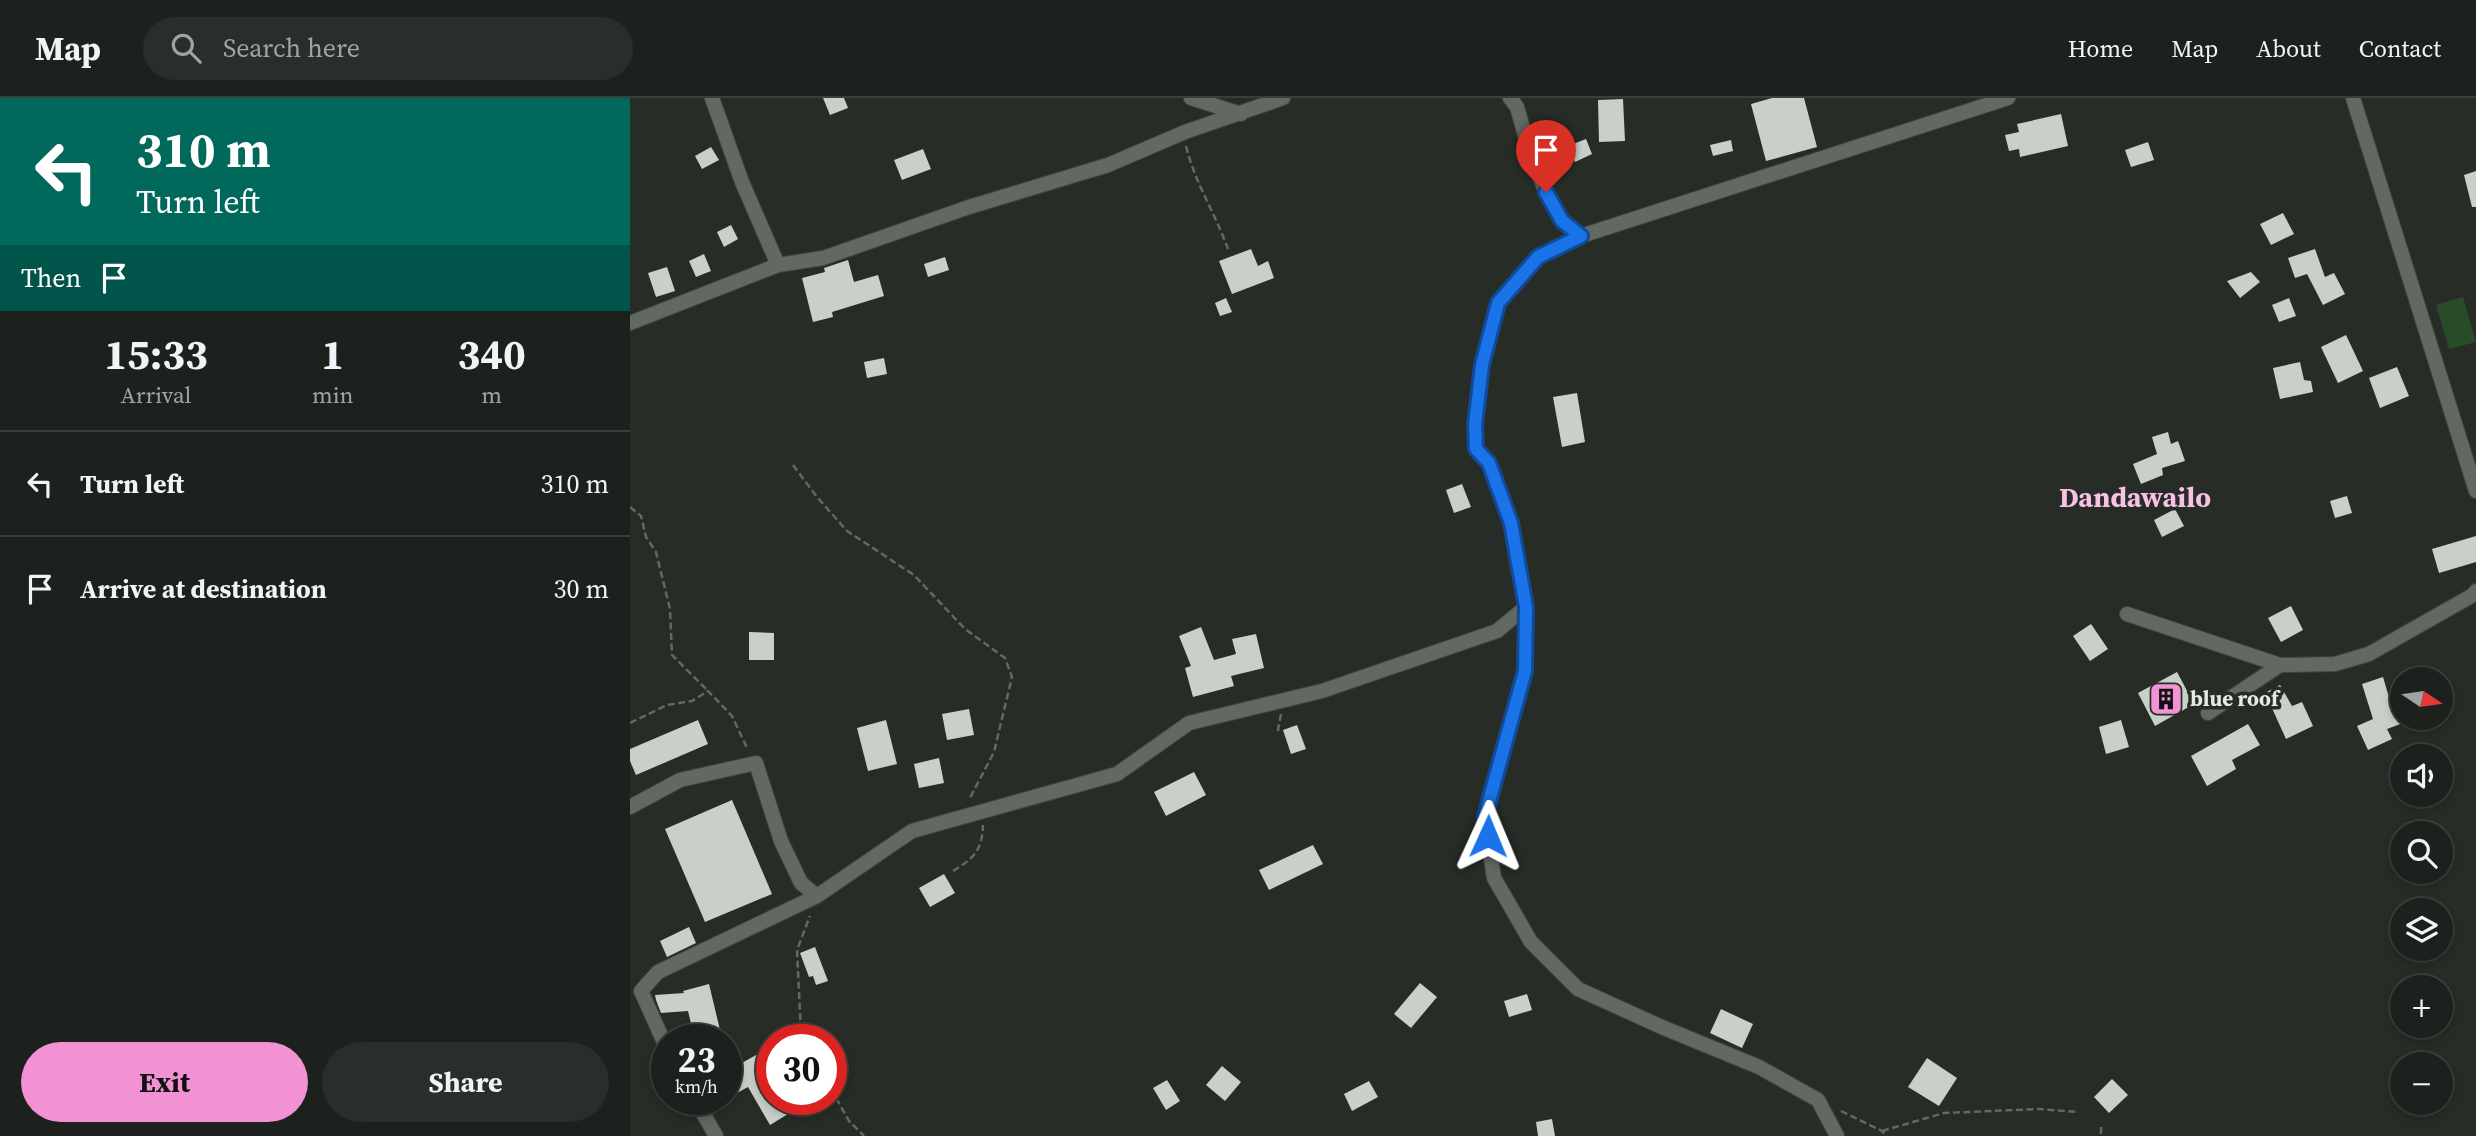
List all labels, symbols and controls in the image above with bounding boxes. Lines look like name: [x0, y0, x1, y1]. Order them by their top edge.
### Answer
search box: [143, 17, 633, 80]
text: Map: [35, 26, 101, 71]
icon: search: [167, 29, 205, 67]
text: Search here: [223, 30, 360, 66]
text: Home: [2068, 32, 2133, 65]
text: Map: [2171, 32, 2218, 65]
text: About: [2256, 32, 2321, 65]
text: Contact: [2359, 32, 2441, 65]
text: 310 m: [136, 116, 271, 183]
pin: [1516, 120, 1576, 192]
icon: left: [21, 126, 112, 217]
icon: arrive: [1527, 131, 1565, 169]
text: Turn left: [136, 180, 260, 224]
icon: arrive: [95, 259, 133, 297]
text: Then: [21, 260, 81, 296]
text: 15:33: [104, 325, 208, 383]
text: 1: [321, 325, 344, 383]
text: 340: [458, 325, 526, 383]
text: Arrival: [120, 379, 191, 411]
text: min: [312, 379, 353, 411]
text: m: [481, 379, 502, 411]
icon: left: [21, 465, 59, 503]
text: Turn left: [80, 466, 184, 502]
text: 310 m: [541, 466, 609, 502]
district label: Dandawailo: [2059, 478, 2211, 516]
icon: arrive: [21, 570, 59, 608]
text: Arrive at destination: [80, 571, 327, 607]
text: 30 m: [554, 571, 609, 607]
north arrow: [2390, 667, 2454, 730]
map controls: [2390, 667, 2453, 1115]
building icon: blue roof: [2147, 680, 2185, 718]
place label: blue roof: [2190, 684, 2281, 713]
button: sound: [2390, 744, 2453, 807]
position arrow: [1451, 799, 1525, 873]
button: search: [2390, 821, 2453, 884]
button: layers: [2390, 898, 2453, 961]
button: +: [2390, 975, 2453, 1038]
speed limit sign: 30: [756, 1024, 847, 1115]
text: 23: [678, 1036, 715, 1084]
button: Exit: [21, 1042, 308, 1122]
button: Share: [322, 1042, 609, 1122]
button: −: [2390, 1052, 2453, 1115]
text: km/h: [675, 1074, 718, 1099]

